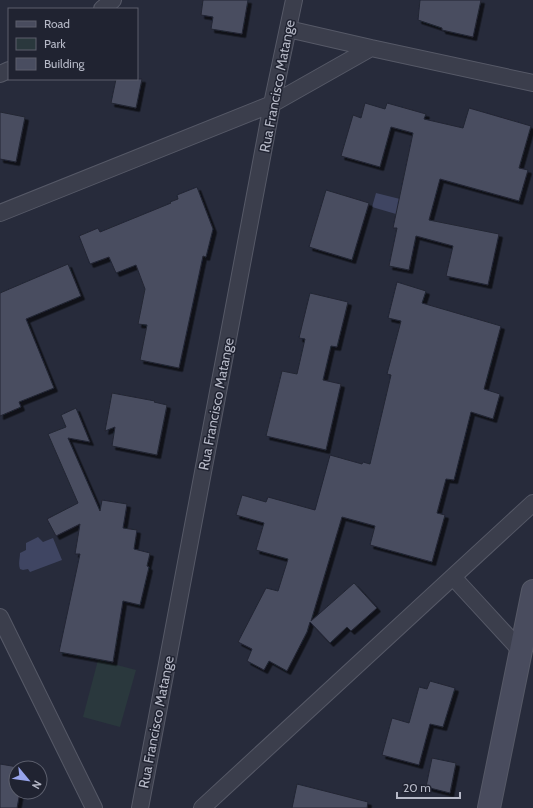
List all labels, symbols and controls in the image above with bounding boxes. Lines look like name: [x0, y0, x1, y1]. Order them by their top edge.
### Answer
legend: [8, 8, 138, 80]
text: Road: [44, 16, 70, 31]
street label: Rua Francisco Matange: [255, 18, 299, 154]
text: Park: [44, 36, 66, 51]
text: Building: [44, 56, 86, 71]
street label: Rua Francisco Matange: [194, 336, 238, 472]
street label: Rua Francisco Matange: [134, 654, 178, 790]
north arrow: [8, 760, 48, 800]
scale bar: [397, 774, 460, 800]
text: N: [29, 778, 45, 792]
text: 20 m: [403, 780, 431, 795]

